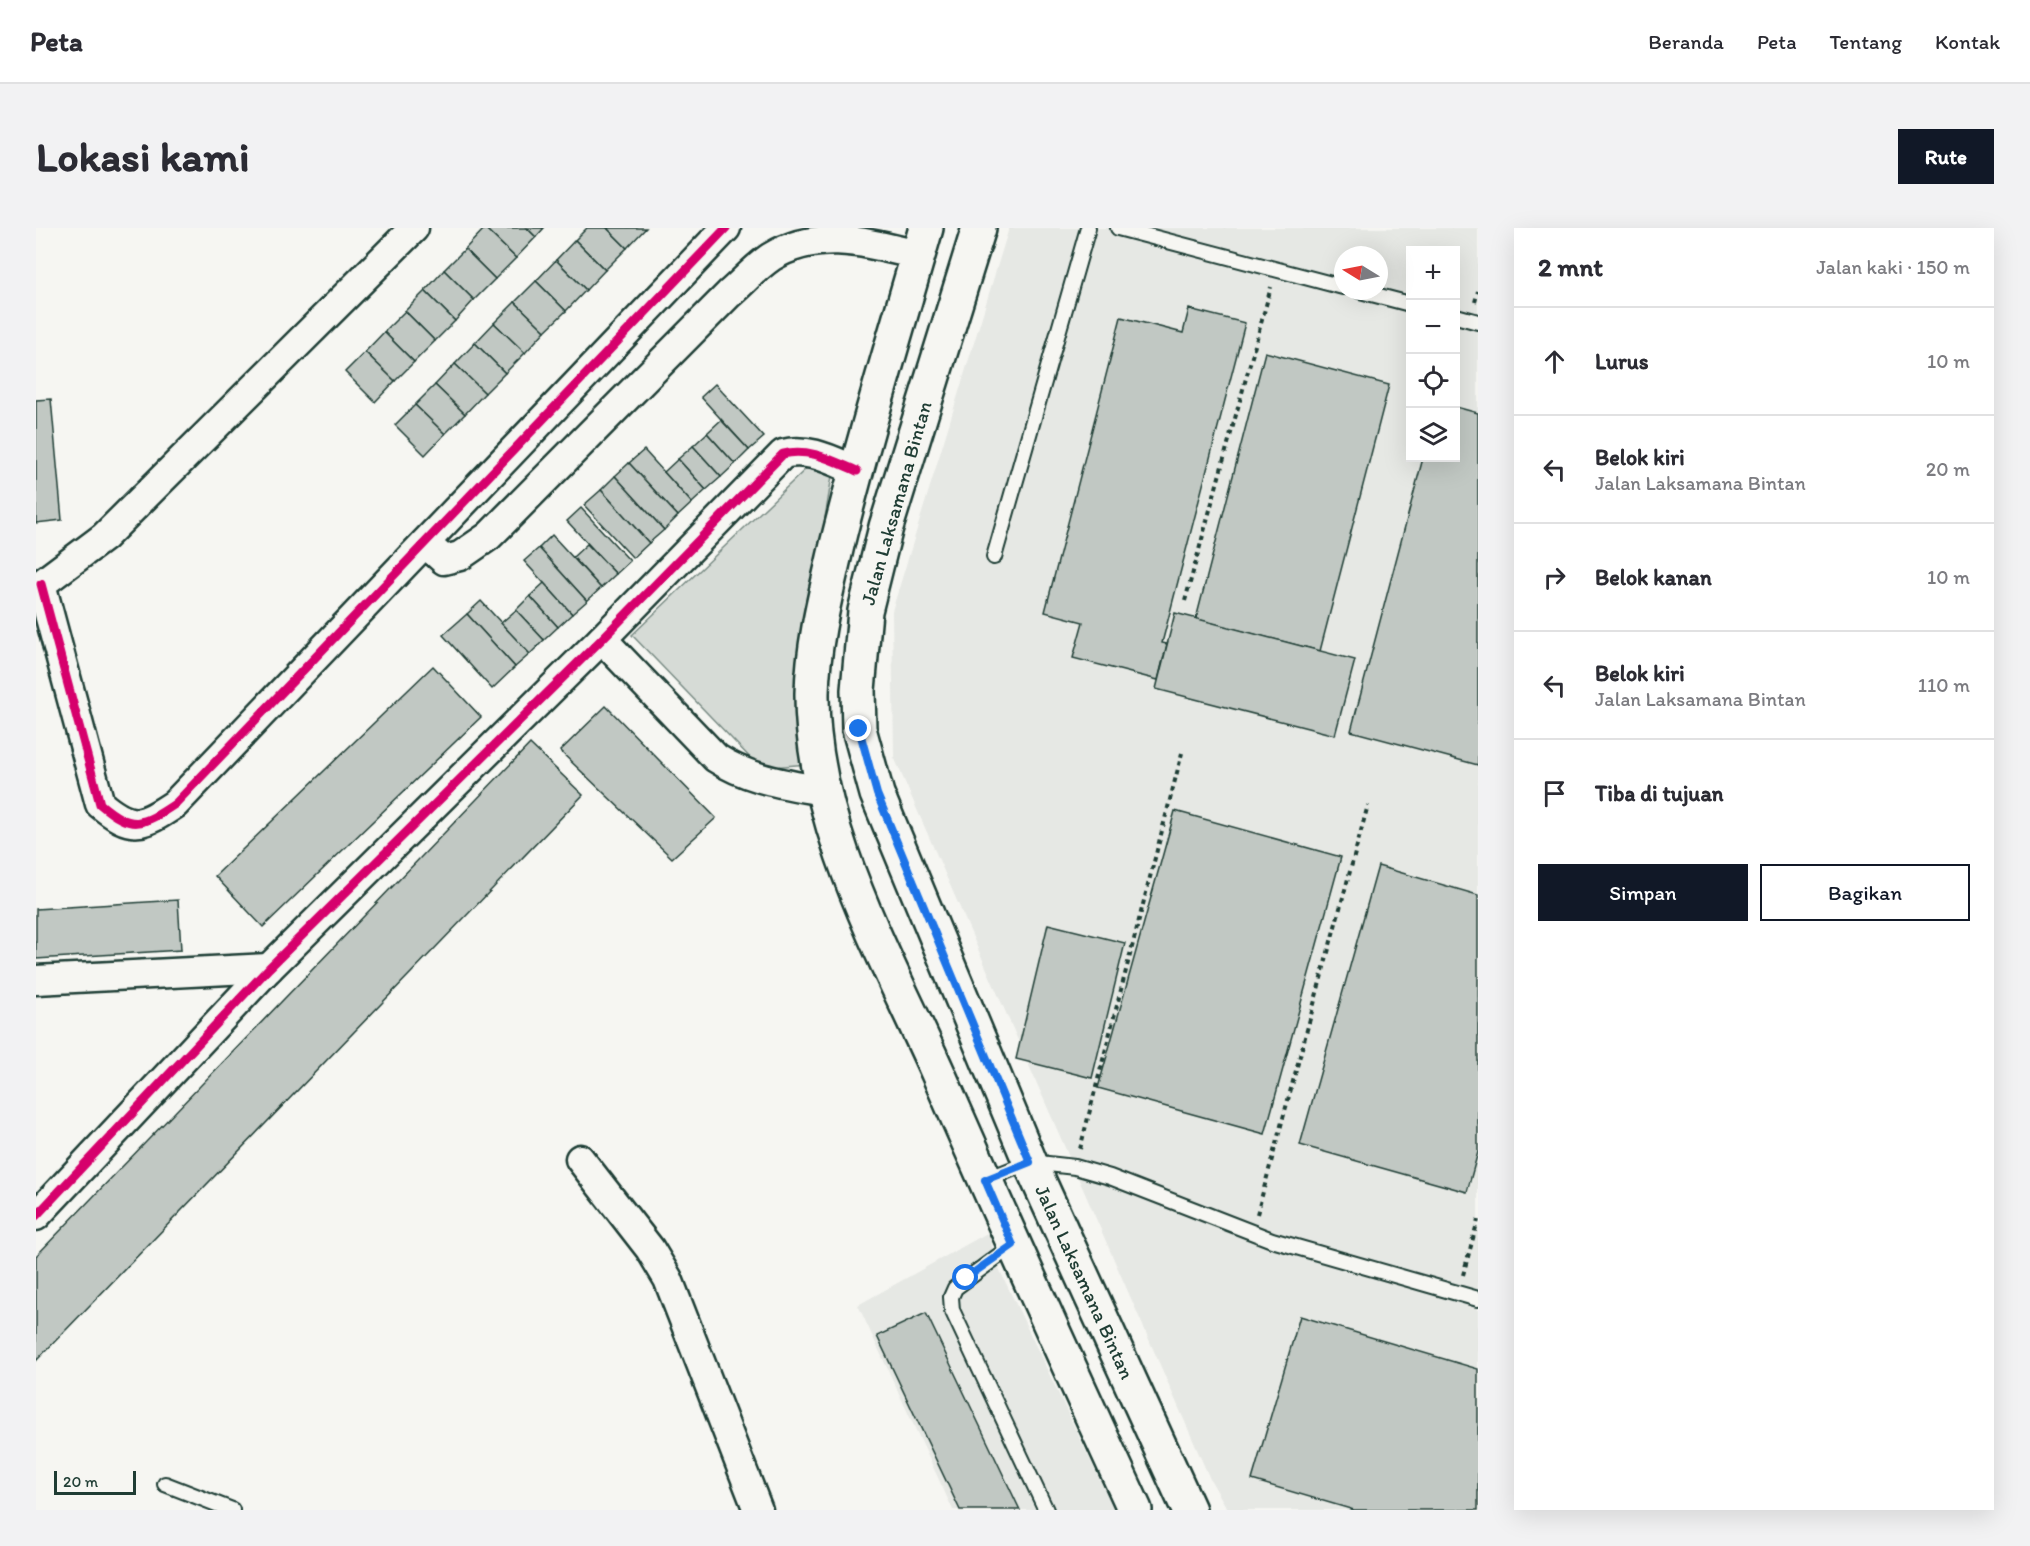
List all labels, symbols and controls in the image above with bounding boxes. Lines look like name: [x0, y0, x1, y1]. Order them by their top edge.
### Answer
text: Peta: [30, 24, 83, 58]
text: Beranda: [1648, 29, 1724, 54]
text: Peta: [1757, 29, 1797, 54]
text: Tentang: [1830, 29, 1902, 54]
text: Kontak: [1935, 29, 2000, 54]
button: Rute: [1898, 129, 1994, 184]
text: Lokasi kami: [36, 131, 250, 182]
north arrow: [1334, 246, 1388, 300]
map controls: [1406, 246, 1460, 462]
button: +: [1406, 246, 1460, 300]
text: 2 mnt: [1538, 251, 1603, 283]
text: Jalan kaki · 150 m: [1816, 255, 1970, 279]
button: −: [1406, 300, 1460, 354]
icon: ahead: [1538, 345, 1571, 378]
text: Lurus: [1595, 348, 1649, 375]
text: 10 m: [1927, 349, 1970, 373]
button: locate: [1406, 354, 1460, 408]
street label: Jalan Laksamana Bintan: [855, 398, 937, 608]
button: layers: [1406, 408, 1460, 462]
text: Belok kiri: [1595, 444, 1685, 471]
icon: left: [1538, 453, 1571, 486]
text: 20 m: [1926, 457, 1970, 481]
text: Jalan Laksamana Bintan: [1595, 471, 1806, 495]
icon: right: [1538, 561, 1571, 594]
text: Belok kanan: [1595, 564, 1712, 591]
text: 10 m: [1927, 565, 1970, 589]
text: Belok kiri: [1595, 660, 1685, 687]
icon: left: [1538, 669, 1571, 702]
text: 110 m: [1918, 673, 1970, 697]
text: Jalan Laksamana Bintan: [1595, 687, 1806, 711]
route end: [845, 715, 871, 741]
icon: arrive: [1538, 777, 1571, 810]
text: Tiba di tujuan: [1595, 780, 1724, 807]
button: Simpan: [1538, 864, 1748, 921]
button: Bagikan: [1760, 864, 1970, 921]
street label: Jalan Laksamana Bintan: [1030, 1181, 1140, 1383]
route start: [952, 1264, 978, 1290]
scale bar: [54, 1468, 136, 1496]
text: 20 m: [63, 1472, 98, 1491]

